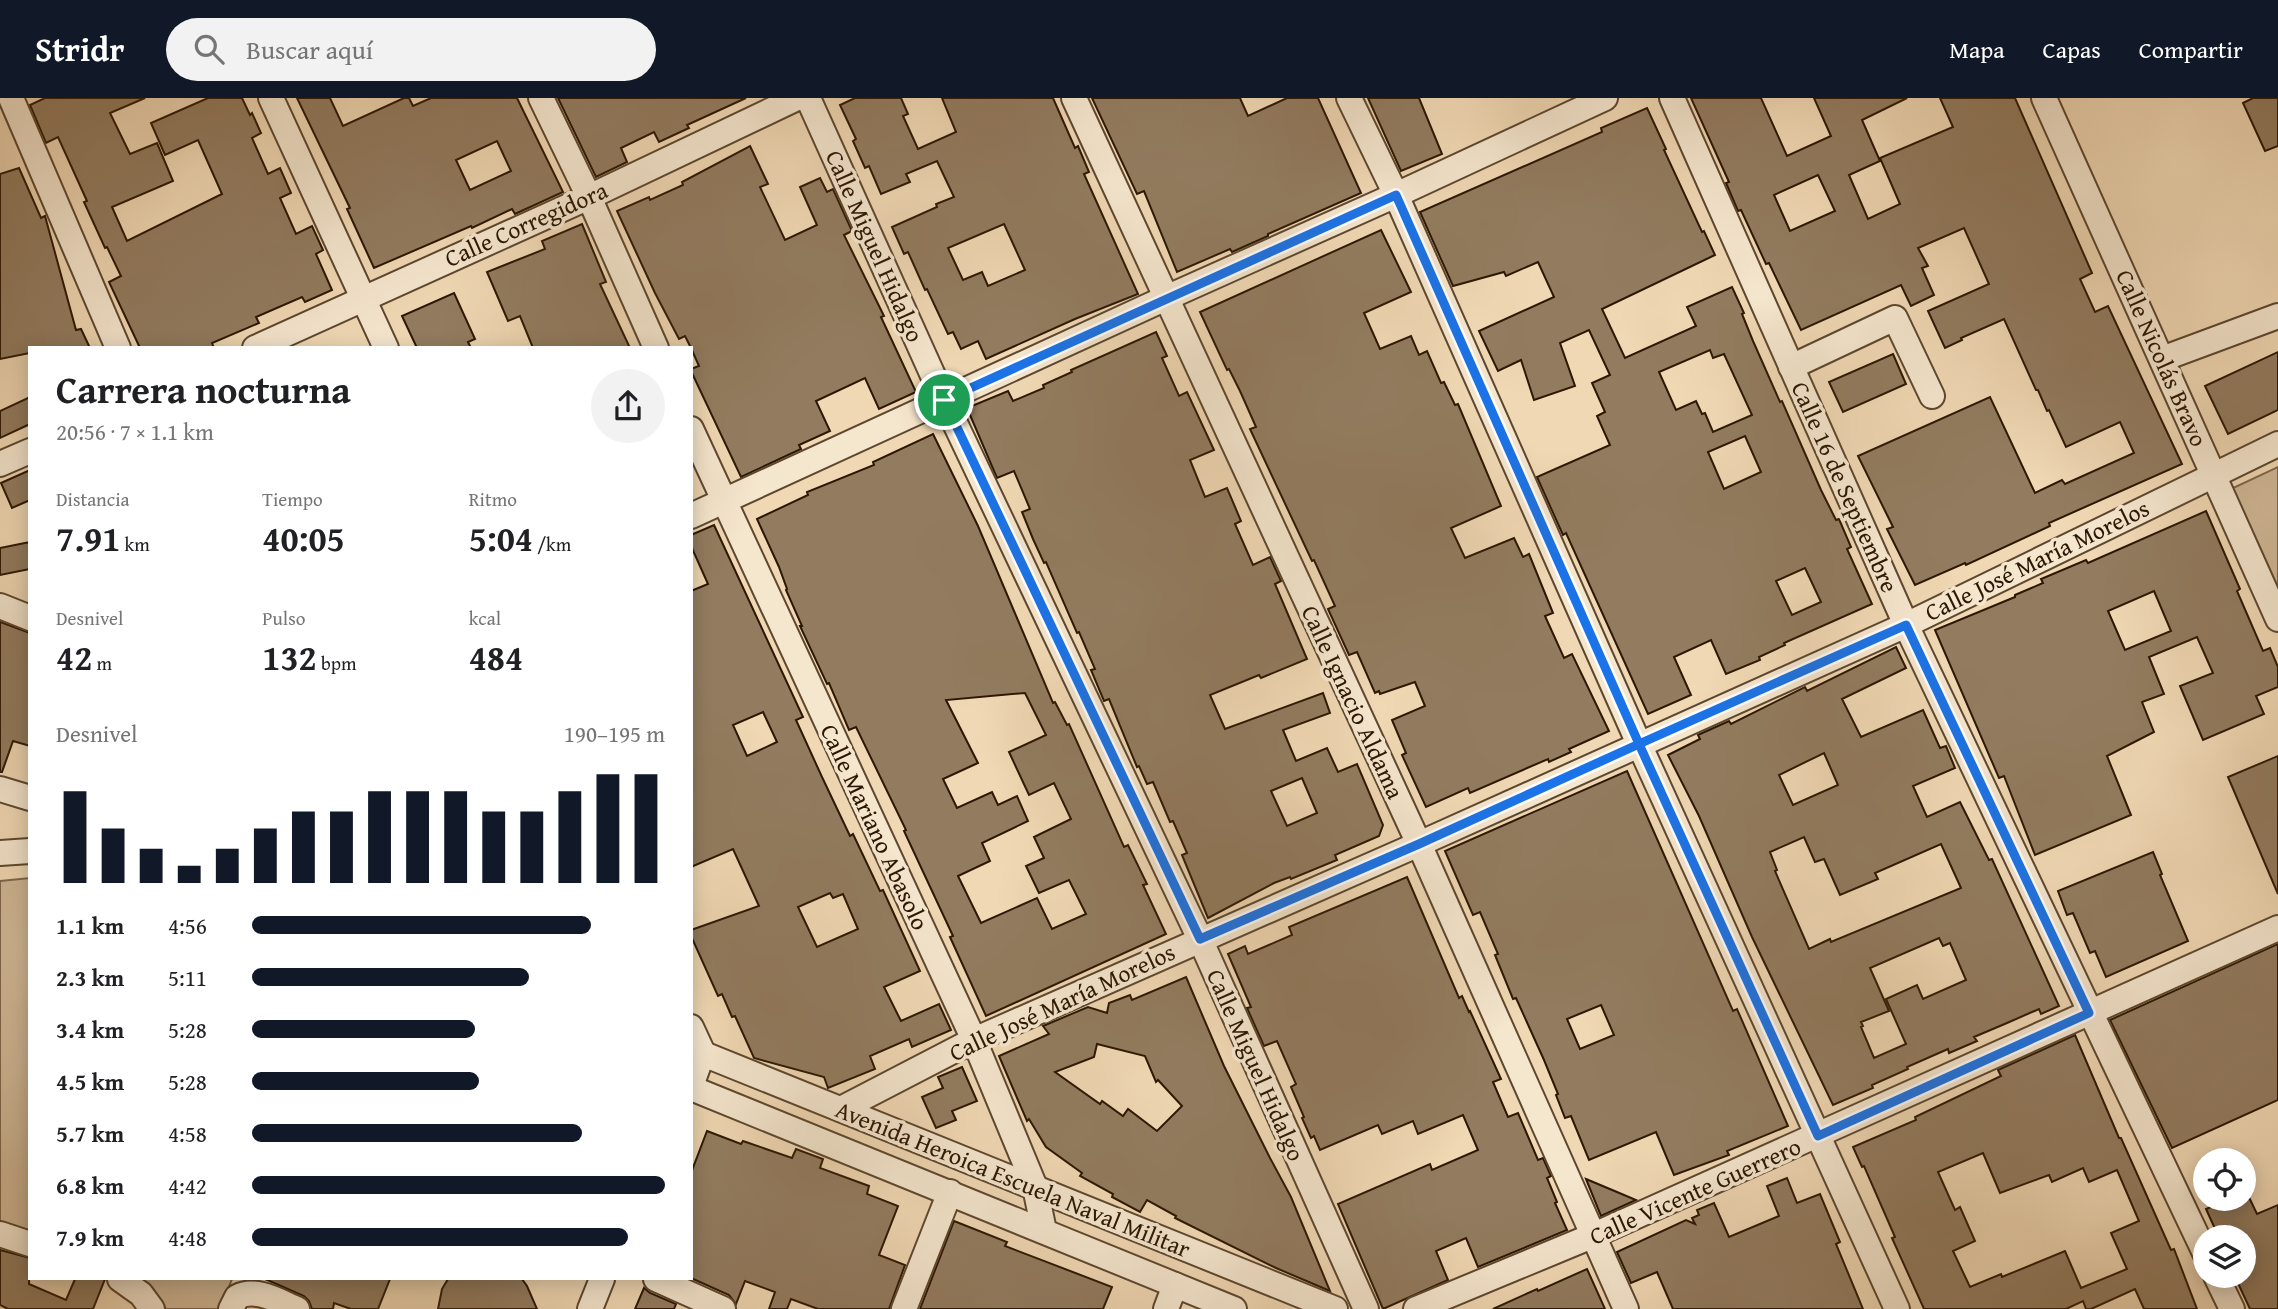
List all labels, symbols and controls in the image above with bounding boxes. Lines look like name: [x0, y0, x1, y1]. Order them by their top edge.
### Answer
search box: [166, 18, 656, 81]
text: Stridr: [35, 25, 124, 73]
icon: search: [190, 30, 228, 68]
text: Buscar aquí: [246, 30, 373, 69]
text: Mapa: [1949, 32, 2005, 67]
text: Capas: [2043, 32, 2101, 67]
text: Compartir: [2139, 32, 2243, 67]
street label: Calle Miguel Hidalgo: [817, 144, 933, 348]
street label: Calle Corregidora: [439, 172, 614, 276]
street label: Calle Nicolás Bravo: [2107, 264, 2217, 452]
text: Carrera nocturna: [56, 361, 351, 417]
button: share: [591, 369, 665, 443]
pin: [914, 370, 974, 430]
street label: Calle 16 de Septiembre: [1783, 376, 1907, 598]
icon: arrive: [925, 381, 963, 419]
text: 20:56 · 7 × 1.1 km: [56, 415, 214, 448]
text: Distancia: [56, 485, 130, 513]
text: Tiempo: [262, 485, 323, 513]
text: Ritmo: [469, 485, 517, 513]
street label: Calle José María Morelos: [1919, 490, 2155, 630]
text: 7.91: [56, 513, 120, 564]
text: 40:05: [262, 513, 345, 564]
text: 5:04: [469, 513, 533, 564]
text: km: [120, 530, 150, 558]
text: /km: [533, 530, 571, 558]
street label: Calle Ignacio Aldama: [1293, 600, 1413, 805]
text: Desnivel: [56, 604, 123, 632]
text: Pulso: [262, 604, 305, 632]
text: kcal: [469, 604, 501, 632]
text: 42: [56, 632, 92, 683]
text: 132: [262, 632, 317, 683]
text: 484: [469, 632, 523, 683]
text: m: [92, 649, 112, 677]
text: bpm: [317, 649, 357, 677]
text: Desnivel: [56, 717, 137, 750]
text: 190–195 m: [564, 717, 665, 750]
street label: Calle Mariano Abasolo: [812, 718, 938, 936]
text: 1.1 km: [56, 909, 124, 942]
text: 4:56: [168, 909, 207, 942]
street label: Calle José María Morelos: [943, 934, 1181, 1070]
text: 2.3 km: [56, 961, 124, 994]
text: 5:11: [168, 961, 207, 994]
street label: Calle Miguel Hidalgo: [1198, 963, 1314, 1167]
text: 3.4 km: [56, 1013, 124, 1046]
text: 5:28: [168, 1013, 207, 1046]
text: 4.5 km: [56, 1065, 124, 1098]
text: 5:28: [168, 1065, 207, 1098]
street label: Avenida Heroica Escuela Naval Militar: [830, 1092, 1196, 1266]
text: 5.7 km: [56, 1117, 124, 1150]
text: 4:58: [168, 1117, 207, 1150]
street label: Calle Vicente Guerrero: [1584, 1129, 1806, 1253]
map controls: [2193, 1148, 2256, 1288]
button: locate: [2193, 1148, 2256, 1211]
text: 6.8 km: [56, 1169, 124, 1202]
text: 4:42: [168, 1169, 207, 1202]
text: 7.9 km: [56, 1221, 124, 1254]
text: 4:48: [168, 1221, 207, 1254]
button: layers: [2193, 1225, 2256, 1288]

